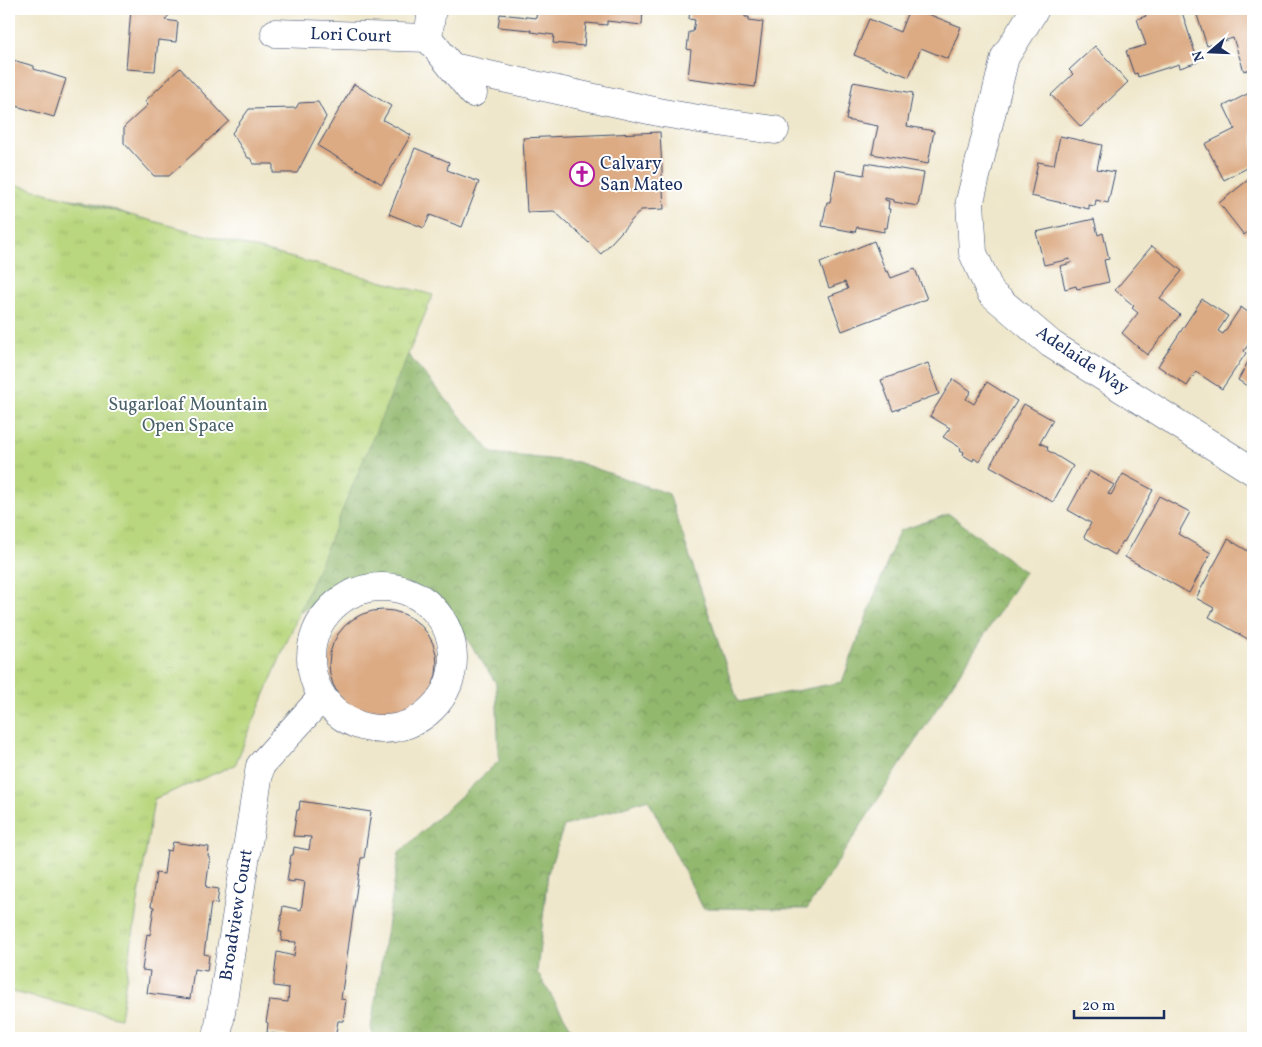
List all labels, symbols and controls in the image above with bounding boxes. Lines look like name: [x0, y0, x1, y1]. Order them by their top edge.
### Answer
street label: Lori Court: [310, 22, 392, 50]
north arrow: [1184, 28, 1234, 78]
text: N: [1188, 48, 1210, 64]
place label: Calvary San Mateo: [600, 152, 683, 198]
church icon: Calvary San Mateo: [569, 161, 595, 187]
street label: Adelaide Way: [1030, 321, 1134, 402]
park label: Sugarloaf Mountain Open Space: [108, 393, 268, 439]
street label: Broadview Court: [214, 847, 260, 983]
scale bar: [1074, 987, 1164, 1019]
text: 20 m: [1082, 996, 1115, 1017]

